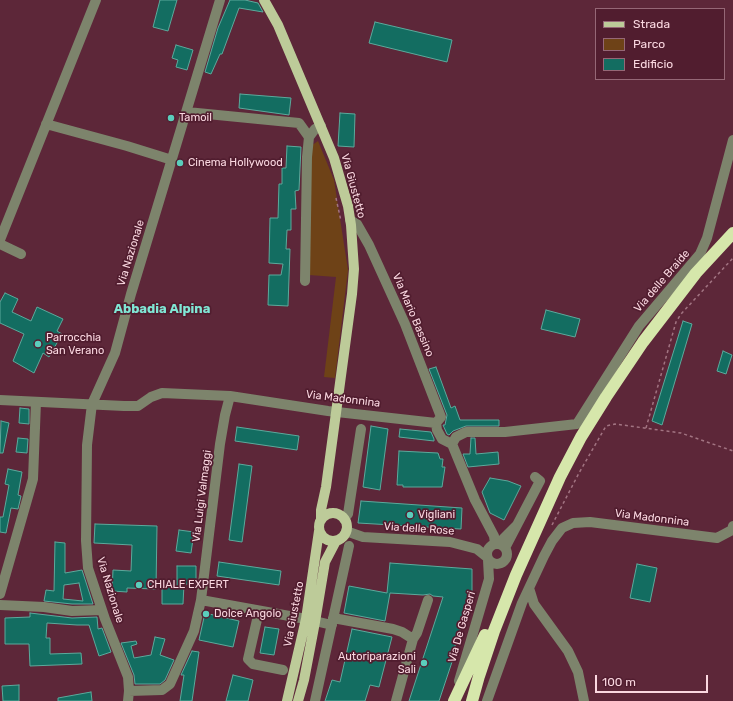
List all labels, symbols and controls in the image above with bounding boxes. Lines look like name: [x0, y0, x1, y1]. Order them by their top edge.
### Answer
legend: [595, 8, 725, 80]
text: Strada: [633, 17, 670, 31]
text: Parco: [633, 37, 665, 51]
text: Edificio: [633, 57, 673, 71]
place label: Tamoil: [179, 111, 212, 125]
marker: Tamoil: [166, 113, 176, 123]
street label: Via Giustetto: [338, 152, 368, 220]
place label: Cinema Hollywood: [188, 156, 283, 170]
marker: Cinema Hollywood: [175, 158, 185, 168]
street label: Via Nazionale: [115, 218, 147, 288]
street label: Via delle Braide: [631, 247, 693, 315]
street label: Via Mario Bassino: [389, 271, 437, 359]
district label: Abbadia Alpina: [114, 301, 210, 317]
place label: Parrocchia San Verano: [46, 331, 104, 357]
marker: Parrocchia San Verano: [33, 339, 43, 349]
street label: Via Madonnina: [305, 388, 381, 410]
street label: Via Luigi Valmaggi: [190, 449, 214, 543]
street label: Via Madonnina: [614, 507, 690, 529]
place label: Vigliani: [418, 508, 455, 522]
marker: Vigliani: [405, 510, 415, 520]
street label: Via delle Rose: [383, 520, 455, 538]
street label: Via Nazionale: [94, 555, 126, 625]
place label: CHIALE EXPERT: [147, 578, 229, 592]
marker: CHIALE EXPERT: [134, 580, 144, 590]
street label: Via Giustetto: [281, 580, 307, 648]
street label: Via De Gasperi: [445, 590, 479, 664]
place label: Dolce Angolo: [214, 607, 281, 621]
marker: Dolce Angolo: [201, 609, 211, 619]
place label: Autoriparazioni Sali: [338, 650, 416, 676]
marker: Autoriparazioni Sali: [419, 658, 429, 668]
scale bar: [597, 667, 710, 693]
text: 100 m: [602, 675, 636, 689]

